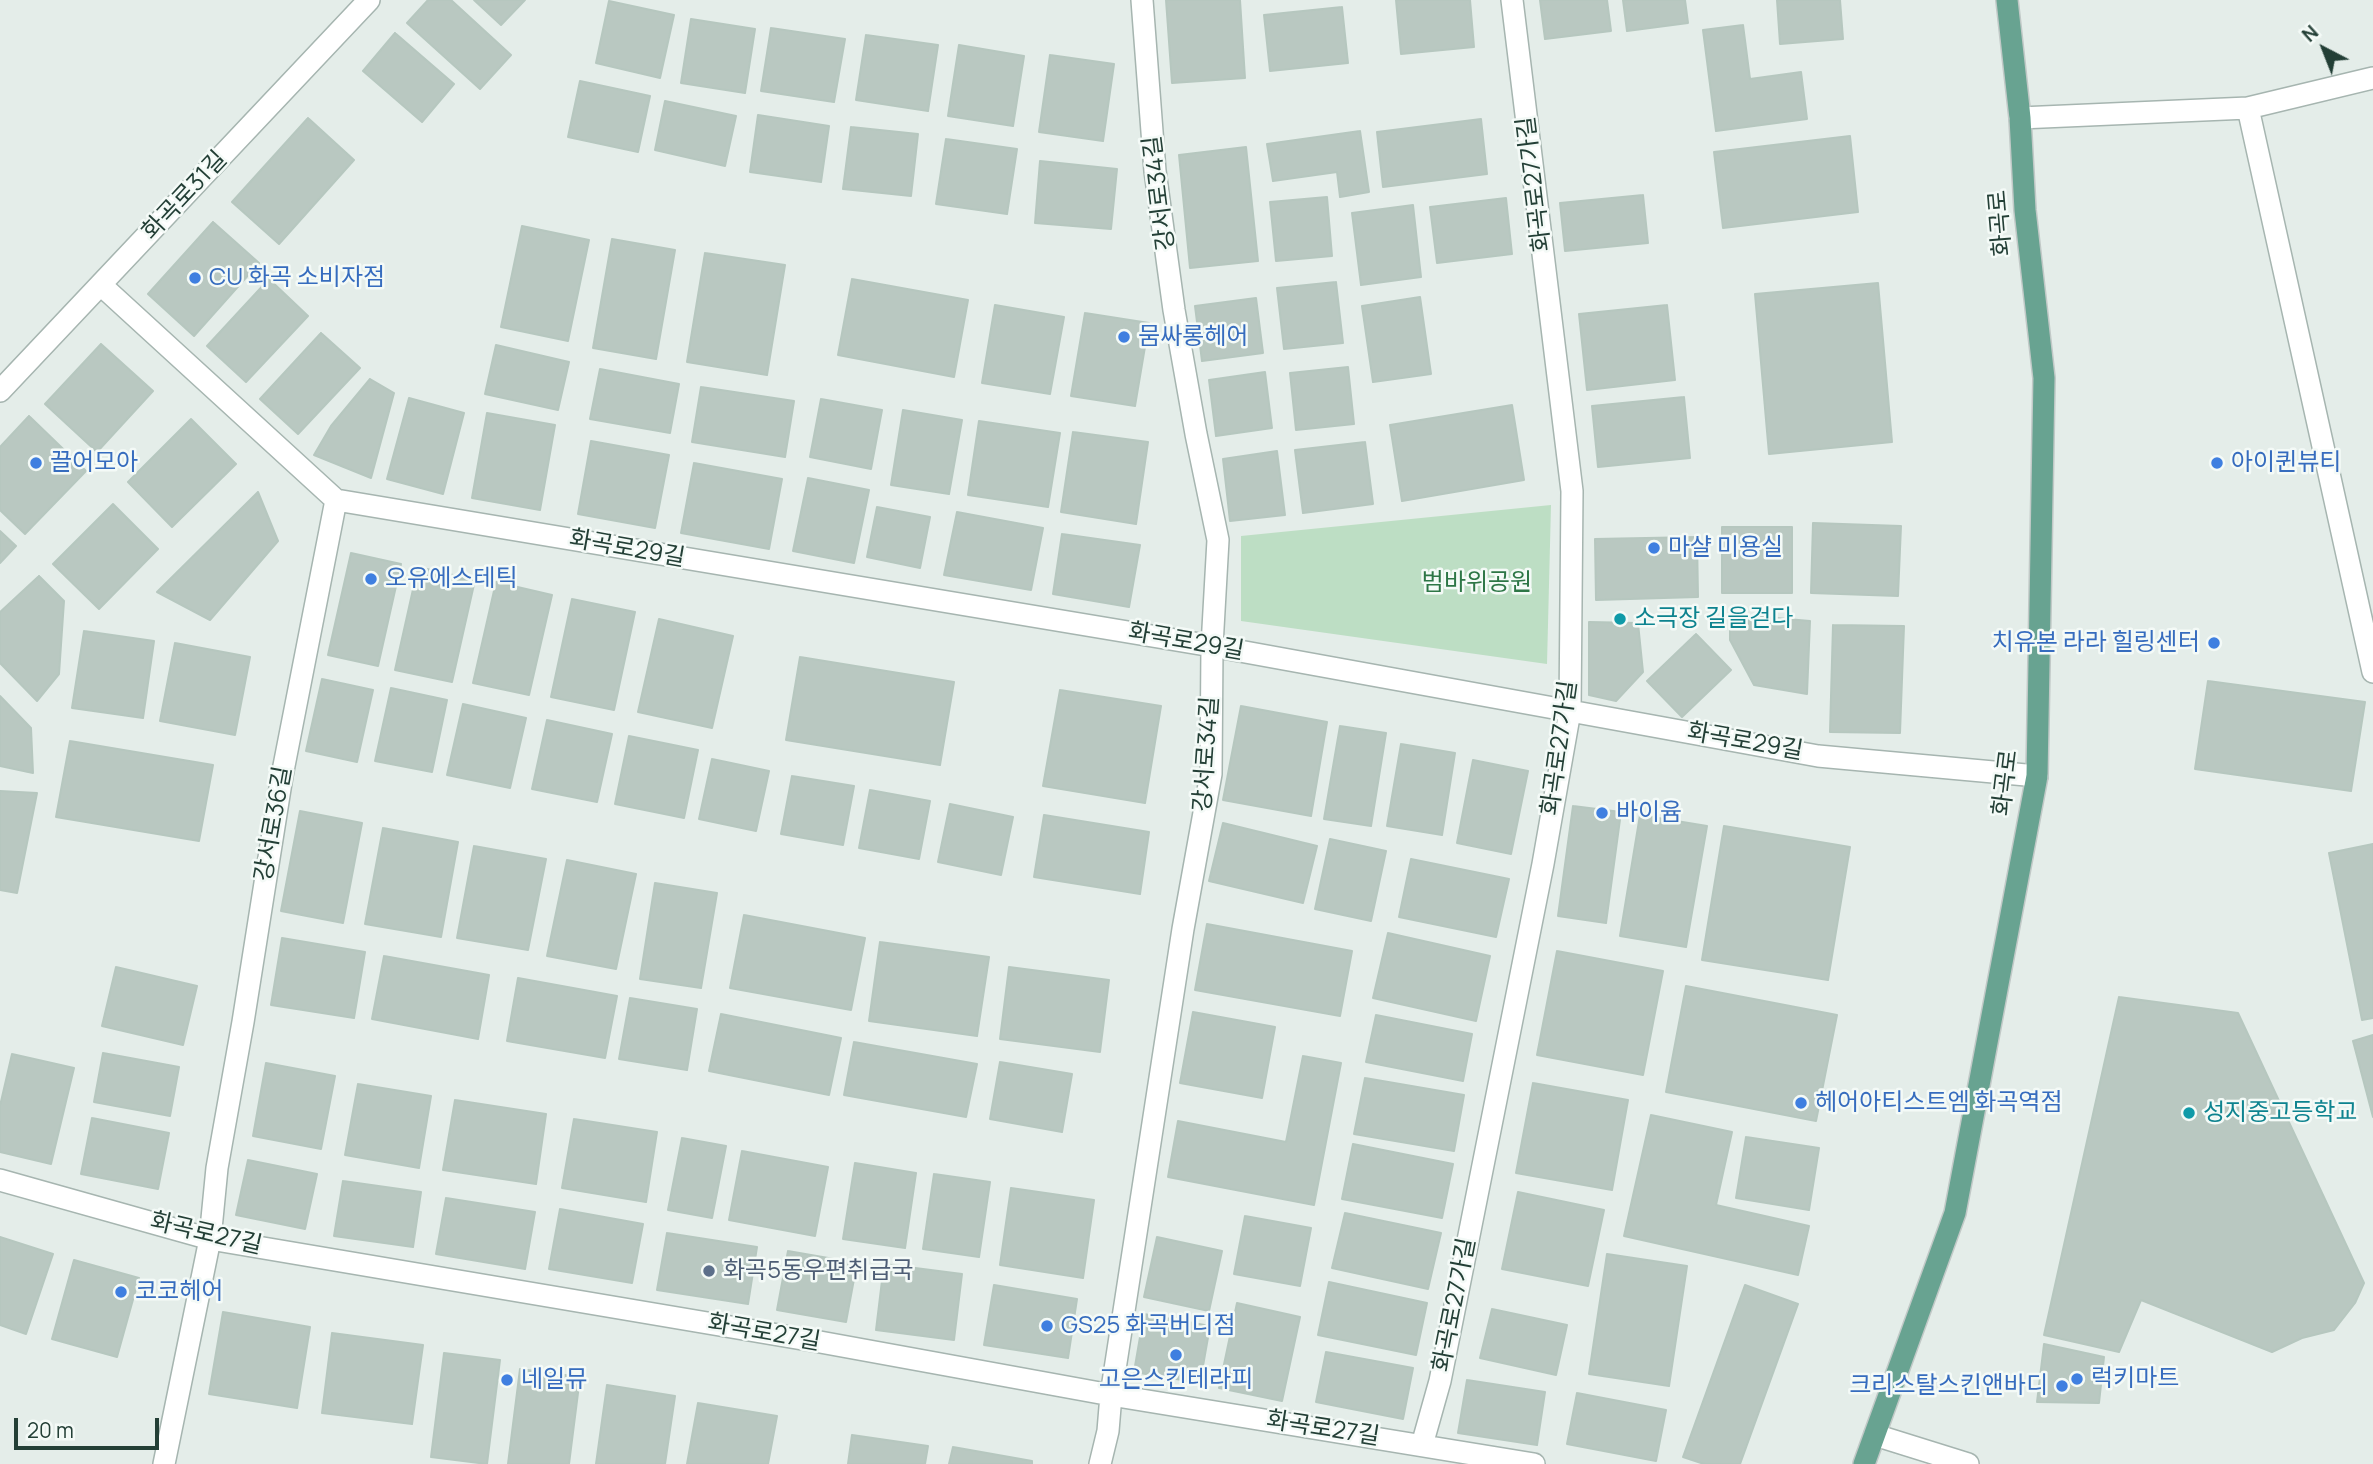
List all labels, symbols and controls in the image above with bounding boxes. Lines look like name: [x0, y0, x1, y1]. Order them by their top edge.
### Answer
north arrow: [2289, 14, 2359, 84]
text: N: [2296, 19, 2324, 48]
street label: 화곡로27가길: [1512, 115, 1558, 253]
street label: 강서로34길: [1139, 134, 1181, 252]
street label: 화곡로31길: [137, 146, 233, 246]
street label: 화곡로: [1984, 189, 2018, 257]
place label: CU 화곡 소비자점: [209, 264, 385, 292]
marker: CU 화곡 소비자점: [187, 270, 203, 286]
place label: 뭄싸롱헤어: [1138, 323, 1248, 351]
marker: 뭄싸롱헤어: [1116, 329, 1132, 345]
place label: 끌어모아: [50, 449, 138, 477]
place label: 아이퀸뷰티: [2231, 449, 2341, 477]
marker: 끌어모아: [28, 455, 44, 471]
marker: 아이퀸뷰티: [2209, 455, 2225, 471]
street label: 화곡로29길: [567, 525, 687, 573]
place label: 마샬 미용실: [1668, 534, 1783, 562]
marker: 마샬 미용실: [1646, 540, 1662, 556]
place label: 오유에스테틱: [385, 565, 517, 593]
park label: 범바위공원: [1422, 569, 1532, 597]
marker: 오유에스테틱: [363, 571, 379, 587]
place label: 소극장 길을걷다: [1634, 605, 1793, 633]
marker: 소극장 길을걷다: [1612, 611, 1628, 627]
street label: 화곡로29길: [1126, 618, 1246, 666]
place label: 치유본 라라 힐링센터: [1992, 629, 2200, 657]
marker: 치유본 라라 힐링센터: [2206, 635, 2222, 651]
street label: 화곡로27가길: [1536, 679, 1584, 817]
street label: 강서로34길: [1189, 695, 1225, 813]
street label: 화곡로29길: [1685, 718, 1805, 766]
street label: 화곡로: [1988, 748, 2024, 818]
street label: 강서로36길: [250, 764, 298, 884]
place label: 바이윰: [1616, 799, 1682, 827]
marker: 바이윰: [1594, 805, 1610, 821]
place label: 헤어아티스트엠 화곡역점: [1815, 1089, 2063, 1117]
marker: 헤어아티스트엠 화곡역점: [1793, 1095, 1809, 1111]
place label: 성지중고등학교: [2203, 1099, 2358, 1127]
marker: 성지중고등학교: [2181, 1105, 2197, 1121]
street label: 화곡로27길: [147, 1207, 265, 1261]
street label: 화곡로27가길: [1428, 1235, 1482, 1375]
place label: 화곡5동우편취급국: [723, 1257, 913, 1285]
marker: 화곡5동우편취급국: [701, 1263, 717, 1279]
place label: 코코헤어: [135, 1278, 223, 1306]
marker: 코코헤어: [113, 1284, 129, 1300]
street label: 화곡로27길: [705, 1309, 823, 1357]
place label: GS25 화곡버디점: [1061, 1312, 1235, 1340]
marker: GS25 화곡버디점: [1039, 1318, 1055, 1334]
marker: 고은스킨테라피: [1168, 1347, 1184, 1363]
place label: 럭키마트: [2091, 1365, 2179, 1393]
place label: 네일뮤: [521, 1366, 587, 1394]
place label: 고은스킨테라피: [1099, 1366, 1253, 1394]
marker: 럭키마트: [2069, 1371, 2085, 1387]
marker: 네일뮤: [499, 1372, 515, 1388]
place label: 크리스탈스킨앤바디: [1849, 1372, 2048, 1400]
marker: 크리스탈스킨앤바디: [2054, 1378, 2070, 1394]
scale bar: [18, 1404, 163, 1448]
street label: 화곡로27길: [1264, 1406, 1382, 1452]
text: 20 m: [27, 1416, 74, 1444]

